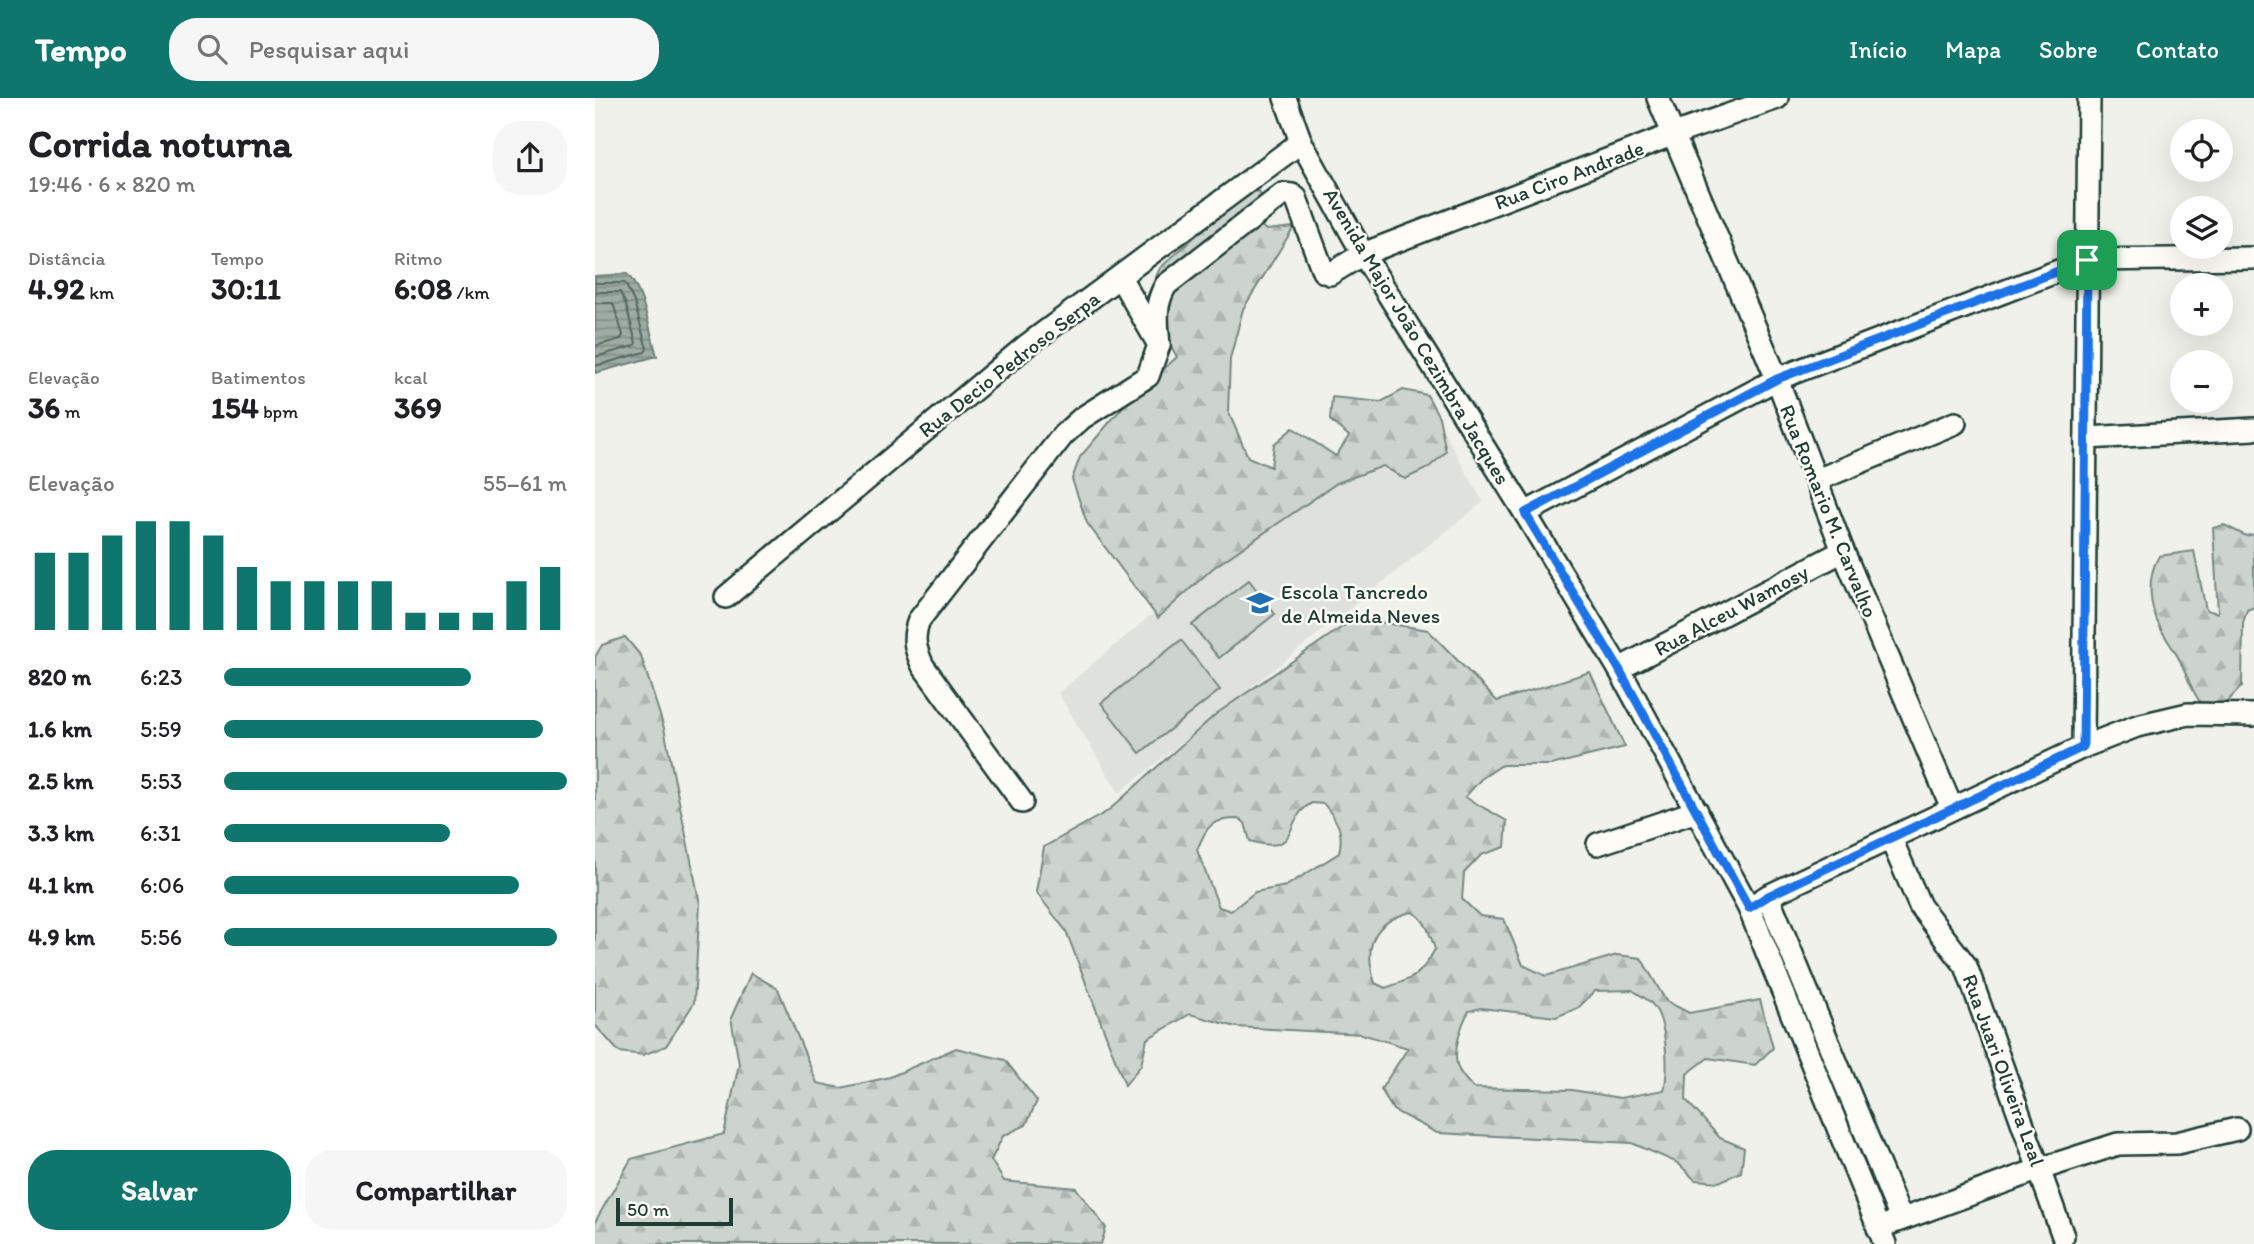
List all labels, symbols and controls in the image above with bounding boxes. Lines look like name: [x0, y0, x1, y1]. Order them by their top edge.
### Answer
search box: [169, 18, 659, 81]
text: Tempo: [35, 30, 127, 69]
icon: search: [193, 30, 231, 68]
text: Pesquisar aqui: [249, 33, 410, 65]
text: Início: [1849, 35, 1907, 64]
text: Mapa: [1945, 35, 2001, 64]
text: Sobre: [2039, 35, 2098, 64]
text: Contato: [2136, 35, 2219, 64]
map controls: [2170, 119, 2233, 413]
button: locate: [2170, 119, 2233, 182]
text: Corrida noturna: [28, 121, 292, 167]
button: share: [493, 121, 567, 195]
street label: Rua Ciro Andrade: [1491, 135, 1647, 215]
text: 19:46 · 6 × 820 m: [28, 170, 195, 198]
street label: Avenida Major João Cezimbra Jacques: [1318, 183, 1516, 489]
button: layers: [2170, 196, 2233, 259]
pin: [2057, 230, 2117, 290]
icon: arrive: [2068, 241, 2106, 279]
text: Distância: [28, 247, 105, 270]
text: Tempo: [211, 247, 264, 270]
text: Ritmo: [394, 247, 442, 270]
text: 4.92: [28, 270, 85, 307]
text: 30:11: [211, 270, 281, 307]
text: 6:08: [394, 270, 452, 307]
button: +: [2170, 273, 2233, 336]
text: km: [85, 281, 114, 304]
text: /km: [452, 281, 490, 304]
street label: Rua Decio Pedroso Serpa: [914, 286, 1105, 442]
button: −: [2170, 350, 2233, 413]
text: Elevação: [28, 366, 100, 389]
text: Batimentos: [211, 366, 306, 389]
text: kcal: [394, 366, 428, 389]
text: 36: [28, 389, 60, 426]
text: 154: [211, 389, 259, 426]
text: 369: [394, 389, 442, 426]
text: m: [60, 400, 81, 423]
text: bpm: [259, 400, 298, 423]
street label: Rua Romario M. Carvalho: [1775, 401, 1883, 621]
text: Elevação: [28, 469, 115, 497]
text: 55–61 m: [483, 469, 567, 497]
street label: Rua Alceu Wamosy: [1650, 559, 1812, 661]
place label: Escola Tancredo de Almeida Neves: [1281, 579, 1440, 628]
school or university icon: Escola Tancredo de Almeida Neves: [1245, 588, 1275, 618]
text: 820 m: [28, 663, 91, 691]
text: 6:23: [140, 663, 182, 691]
text: 1.6 km: [28, 715, 92, 743]
text: 5:59: [140, 715, 182, 743]
text: 2.5 km: [28, 767, 93, 795]
text: 5:53: [140, 767, 182, 795]
text: 3.3 km: [28, 819, 94, 847]
text: 6:31: [140, 819, 181, 847]
text: 4.1 km: [28, 871, 94, 899]
text: 6:06: [140, 871, 184, 899]
text: 4.9 km: [28, 923, 95, 951]
text: 5:56: [140, 923, 182, 951]
street label: Rua Juari Oliveira Leal: [1958, 971, 2050, 1169]
button: Salvar: [28, 1150, 291, 1230]
button: Compartilhar: [305, 1150, 567, 1230]
scale bar: [616, 1195, 733, 1227]
text: 50 m: [627, 1198, 669, 1221]

